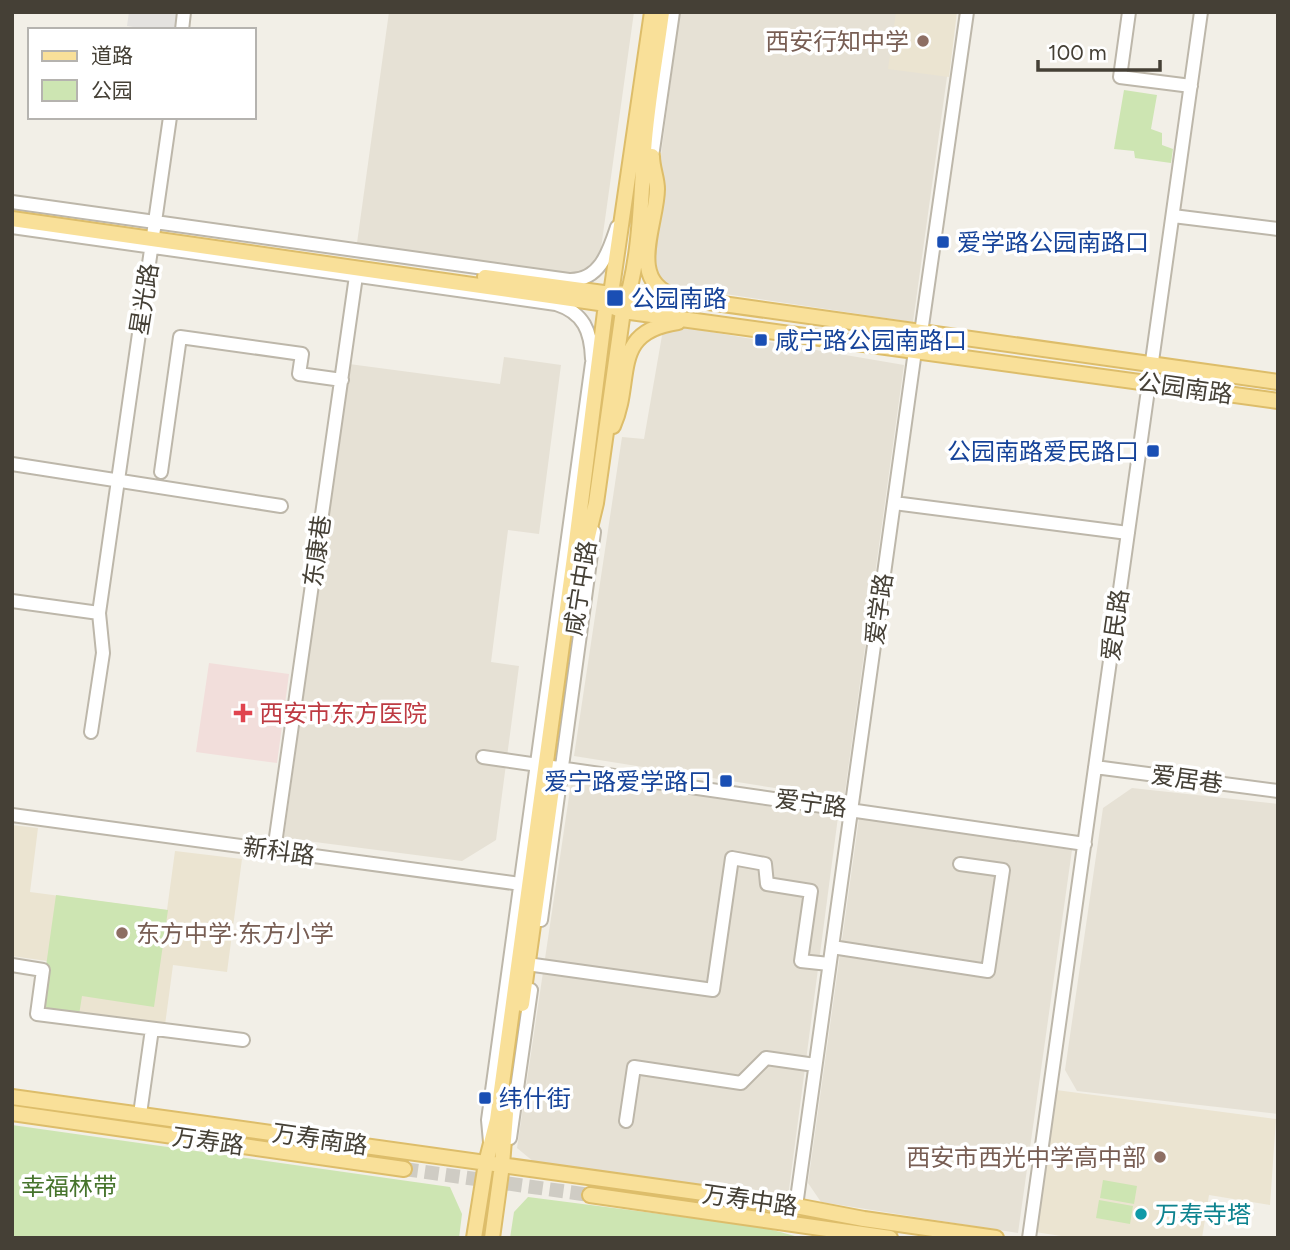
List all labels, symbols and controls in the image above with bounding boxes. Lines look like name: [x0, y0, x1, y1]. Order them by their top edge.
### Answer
place label: 西安行知中学: [765, 27, 909, 56]
legend: [28, 28, 256, 119]
scale bar: [1038, 28, 1160, 72]
marker: 西安行知中学: [915, 33, 931, 49]
text: 100 m: [1048, 40, 1107, 65]
text: 道路: [91, 43, 133, 68]
text: 公园: [91, 78, 133, 103]
place label: 爱学路公园南路口: [957, 228, 1149, 257]
marker: 爱学路公园南路口: [935, 234, 951, 250]
street label: 星光路: [124, 261, 164, 337]
place label: 公园南路: [631, 284, 727, 313]
marker: 公园南路: [605, 288, 625, 308]
place label: 咸宁路公园南路口: [775, 326, 967, 355]
marker: 咸宁路公园南路口: [753, 332, 769, 348]
street label: 公园南路: [1135, 367, 1235, 409]
place label: 公园南路爱民路口: [947, 437, 1139, 466]
marker: 公园南路爱民路口: [1145, 443, 1161, 459]
street label: 东康巷: [298, 513, 336, 589]
street label: 咸宁中路: [558, 538, 602, 638]
street label: 爱学路: [860, 571, 898, 647]
street label: 爱民路: [1096, 587, 1134, 663]
place label: 西安市东方医院: [259, 699, 427, 728]
marker: 西安市东方医院: [233, 703, 253, 723]
street label: 爱居巷: [1149, 760, 1225, 798]
place label: 爱宁路爱学路口: [544, 767, 712, 796]
marker: 爱宁路爱学路口: [718, 773, 734, 789]
street label: 爱宁路: [773, 784, 849, 822]
street label: 新科路: [241, 832, 317, 870]
place label: 东方中学·东方小学: [136, 919, 334, 948]
marker: 东方中学·东方小学: [114, 925, 130, 941]
place label: 纬什街: [499, 1084, 571, 1113]
marker: 纬什街: [477, 1090, 493, 1106]
street label: 万寿南路: [270, 1118, 370, 1160]
street label: 万寿路: [170, 1122, 246, 1160]
place label: 西安市西光中学高中部: [906, 1143, 1146, 1172]
marker: 西安市西光中学高中部: [1152, 1149, 1168, 1165]
park label: 幸福林带: [21, 1172, 117, 1201]
street label: 万寿中路: [700, 1179, 800, 1221]
place label: 万寿寺塔: [1155, 1200, 1251, 1229]
marker: 万寿寺塔: [1133, 1206, 1149, 1222]

